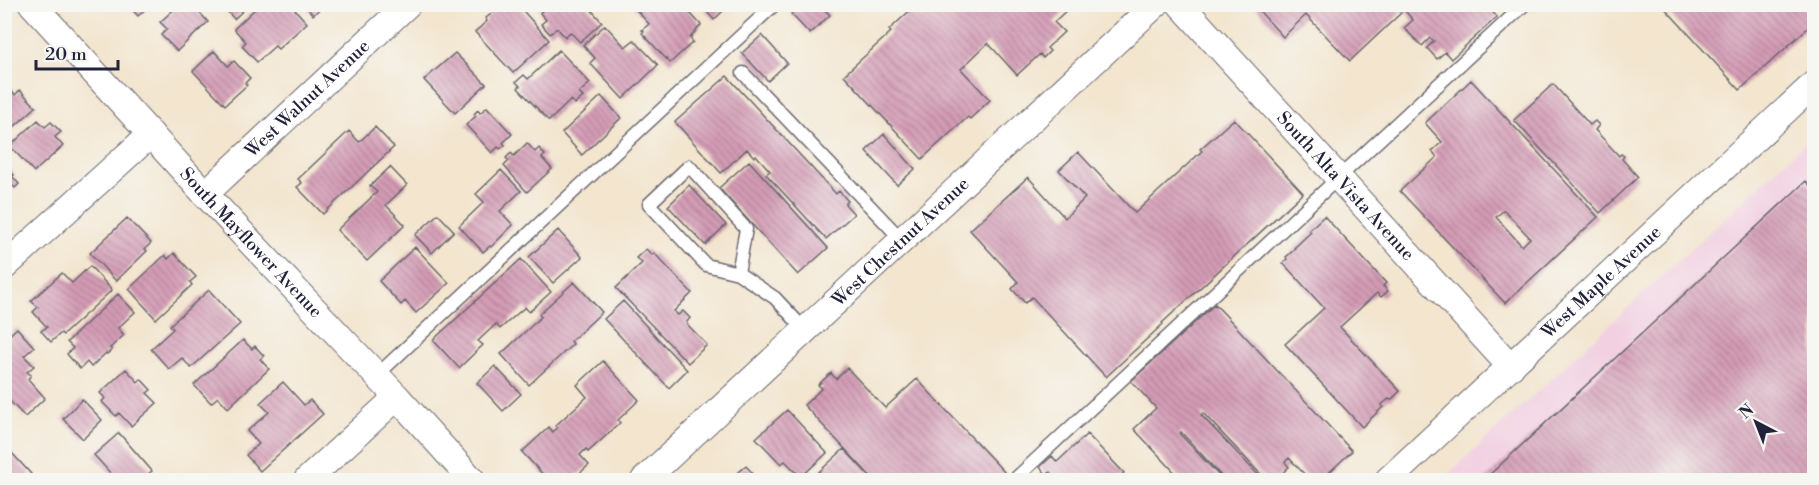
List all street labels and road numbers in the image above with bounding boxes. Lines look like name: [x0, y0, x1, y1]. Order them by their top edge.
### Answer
street label: West Walnut Avenue: [239, 34, 374, 163]
street label: South Alta Vista Avenue: [1272, 106, 1419, 265]
street label: South Mayflower Avenue: [175, 163, 328, 323]
street label: West Chestnut Avenue: [826, 172, 974, 312]
street label: West Maple Avenue: [1536, 221, 1666, 344]

